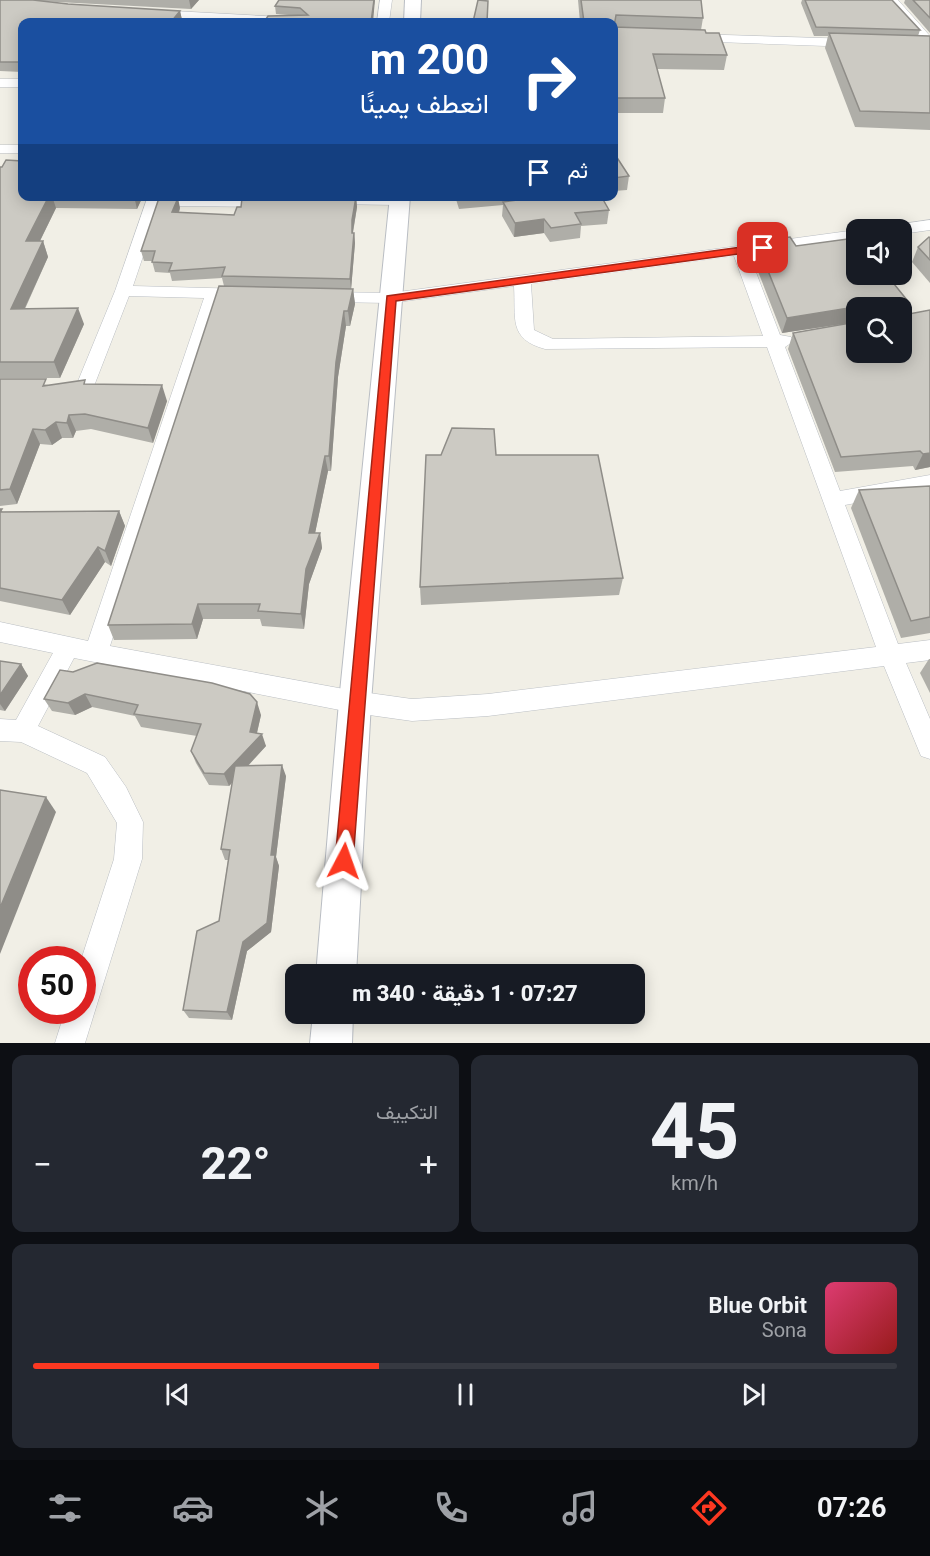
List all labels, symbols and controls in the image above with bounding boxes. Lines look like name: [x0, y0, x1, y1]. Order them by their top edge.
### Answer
text: 200 m: [370, 35, 489, 84]
icon: right: [510, 42, 588, 120]
text: انعطف يمينًا: [360, 88, 489, 120]
icon: arrive: [522, 156, 555, 189]
text: ثم: [567, 158, 588, 183]
map controls: [846, 219, 912, 363]
button: sound: [846, 219, 912, 285]
pin: [737, 222, 788, 273]
icon: arrive: [746, 231, 779, 264]
button: search: [846, 297, 912, 363]
position arrow: [312, 829, 376, 893]
speed limit sign: 50: [18, 946, 96, 1024]
text: 07:27 · 1 دقيقة · 340 m: [352, 981, 578, 1006]
text: 45: [650, 1086, 739, 1177]
text: التكييف: [376, 1100, 438, 1124]
text: 22°: [201, 1137, 270, 1190]
text: −: [33, 1145, 52, 1184]
text: +: [419, 1145, 438, 1184]
text: km/h: [671, 1171, 718, 1195]
text: Blue Orbit: [709, 1293, 807, 1318]
text: Sona: [762, 1318, 807, 1342]
icon: previous: [161, 1378, 194, 1411]
icon: pause: [449, 1378, 482, 1411]
icon: next: [737, 1378, 770, 1411]
icon: filters: [44, 1487, 86, 1529]
icon: car: [172, 1487, 214, 1529]
icon: climate: [301, 1487, 343, 1529]
icon: phone: [430, 1487, 472, 1529]
icon: music: [559, 1487, 601, 1529]
icon: directions: [688, 1487, 730, 1529]
text: 07:26: [817, 1492, 887, 1524]

